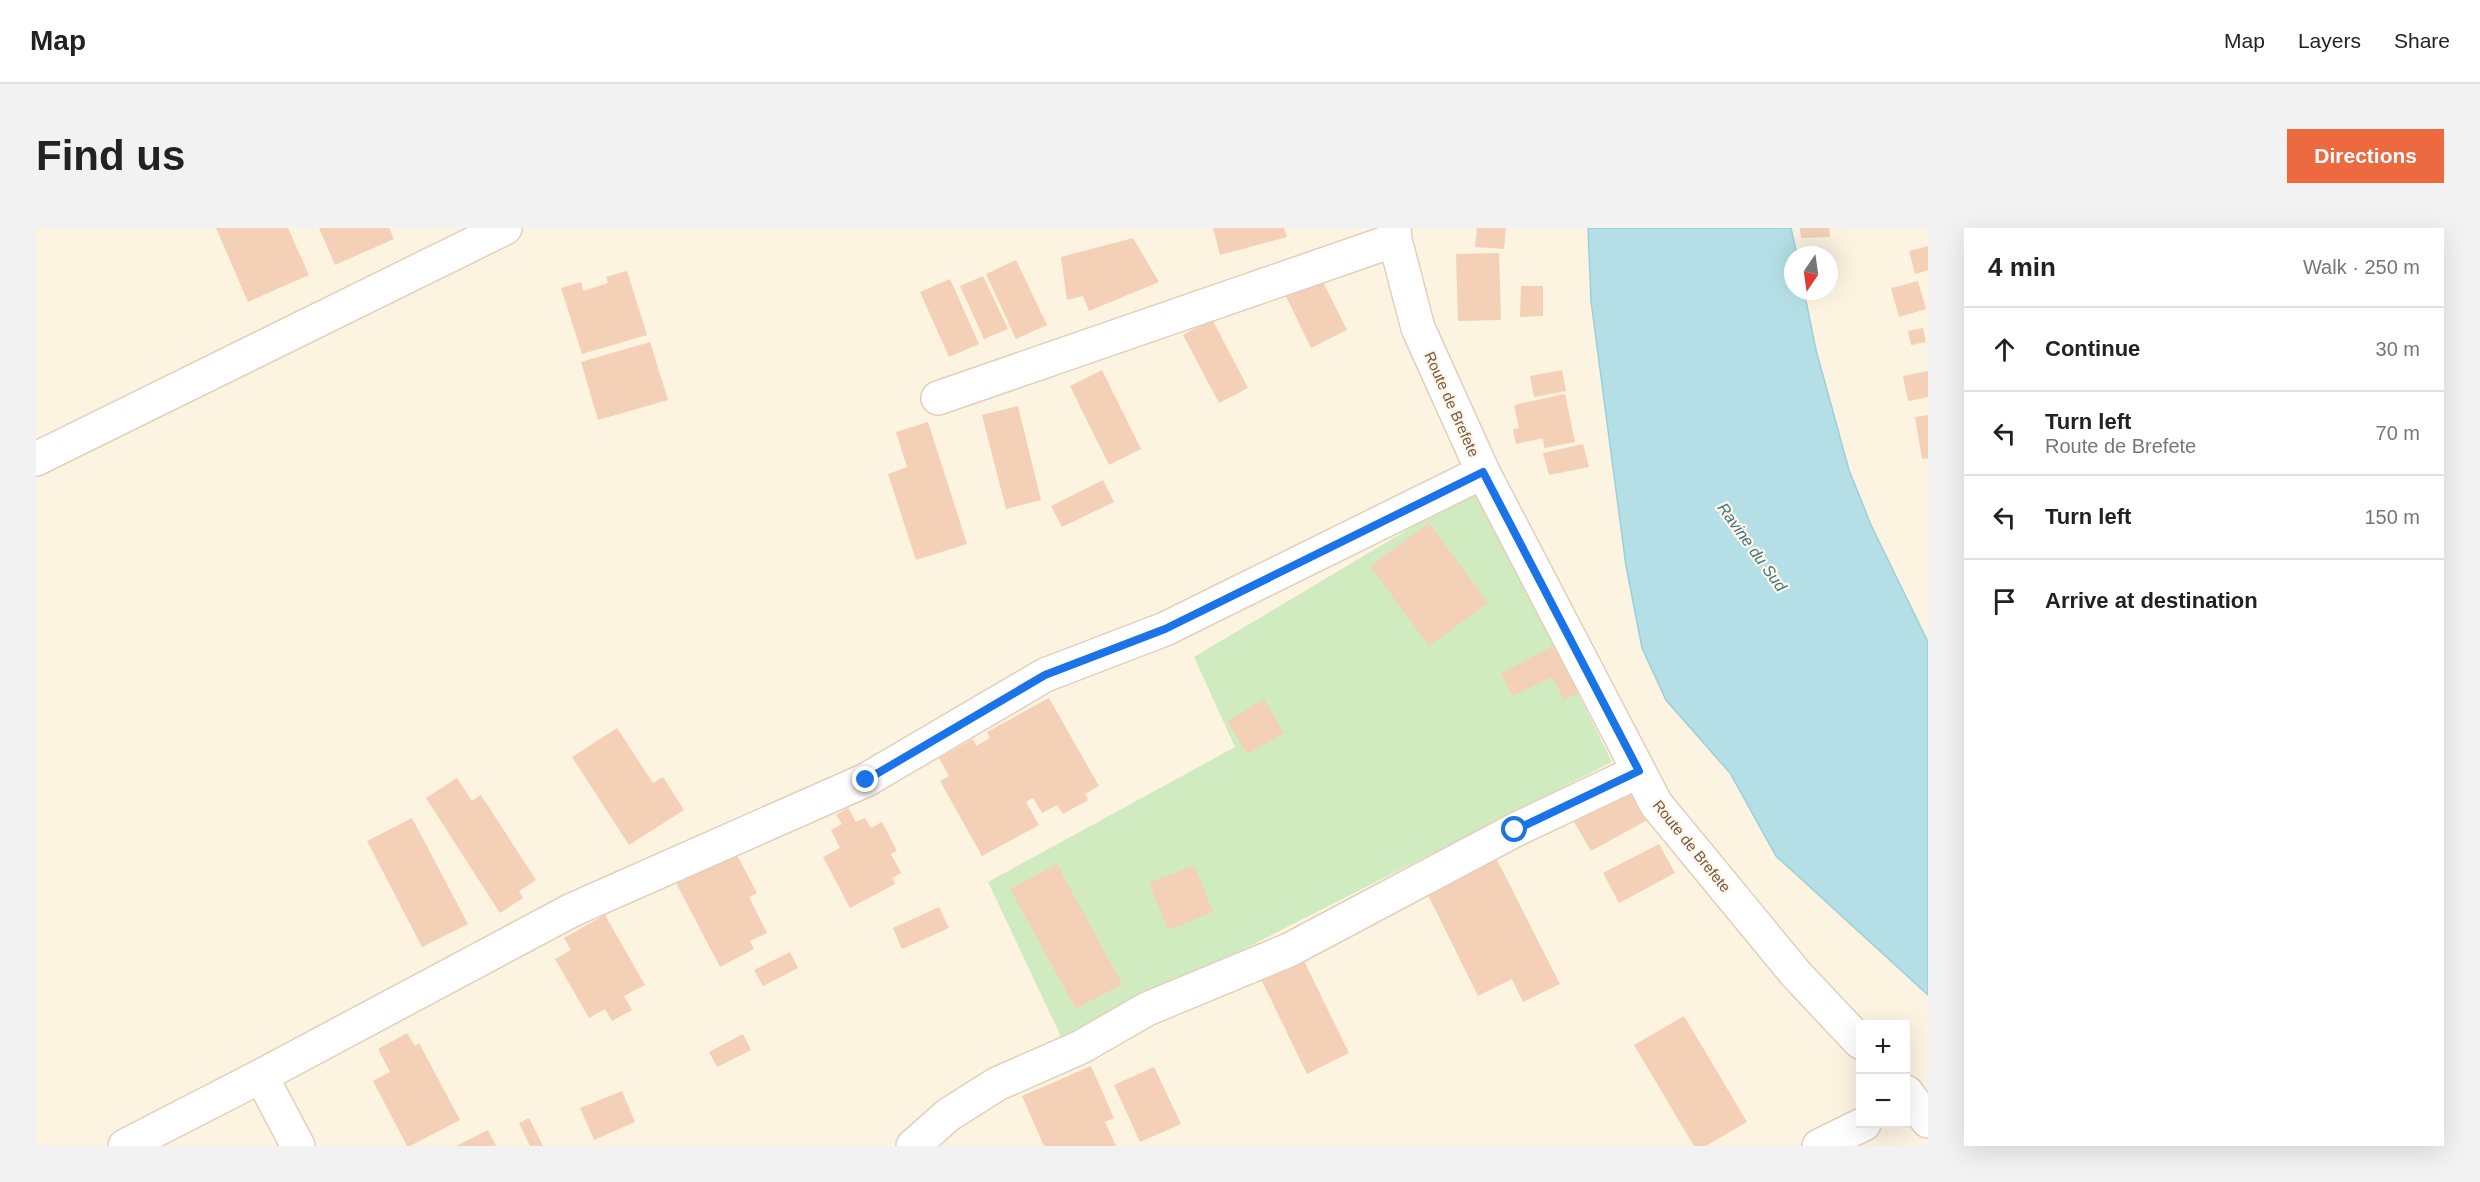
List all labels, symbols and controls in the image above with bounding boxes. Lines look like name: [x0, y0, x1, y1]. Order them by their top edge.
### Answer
text: Map: [30, 25, 86, 56]
text: Map: [2224, 29, 2265, 52]
text: Layers: [2298, 29, 2361, 52]
text: Share: [2394, 29, 2450, 52]
button: Directions: [2287, 129, 2444, 183]
text: Find us: [36, 132, 185, 179]
north arrow: [1784, 246, 1838, 300]
text: 4 min: [1988, 252, 2056, 282]
text: Walk · 250 m: [2303, 256, 2420, 278]
icon: ahead: [1988, 333, 2021, 366]
text: Continue: [2045, 336, 2140, 361]
text: 30 m: [2376, 338, 2420, 360]
street label: Route de Brefete: [1421, 349, 1483, 459]
text: Turn left: [2045, 409, 2131, 434]
icon: left: [1988, 417, 2021, 450]
text: 70 m: [2376, 422, 2420, 444]
text: Route de Brefete: [2045, 435, 2196, 457]
water label: Ravine du Sud: [1714, 500, 1790, 595]
icon: left: [1988, 501, 2021, 534]
text: Turn left: [2045, 504, 2131, 529]
text: 150 m: [2364, 506, 2420, 528]
icon: arrive: [1988, 585, 2021, 618]
text: Arrive at destination: [2045, 588, 2258, 613]
route end: [852, 766, 878, 792]
street label: Route de Brefete: [1650, 797, 1734, 895]
route start: [1501, 816, 1527, 842]
map controls: [1856, 1020, 1910, 1128]
button: +: [1856, 1020, 1910, 1074]
button: −: [1856, 1074, 1910, 1128]

